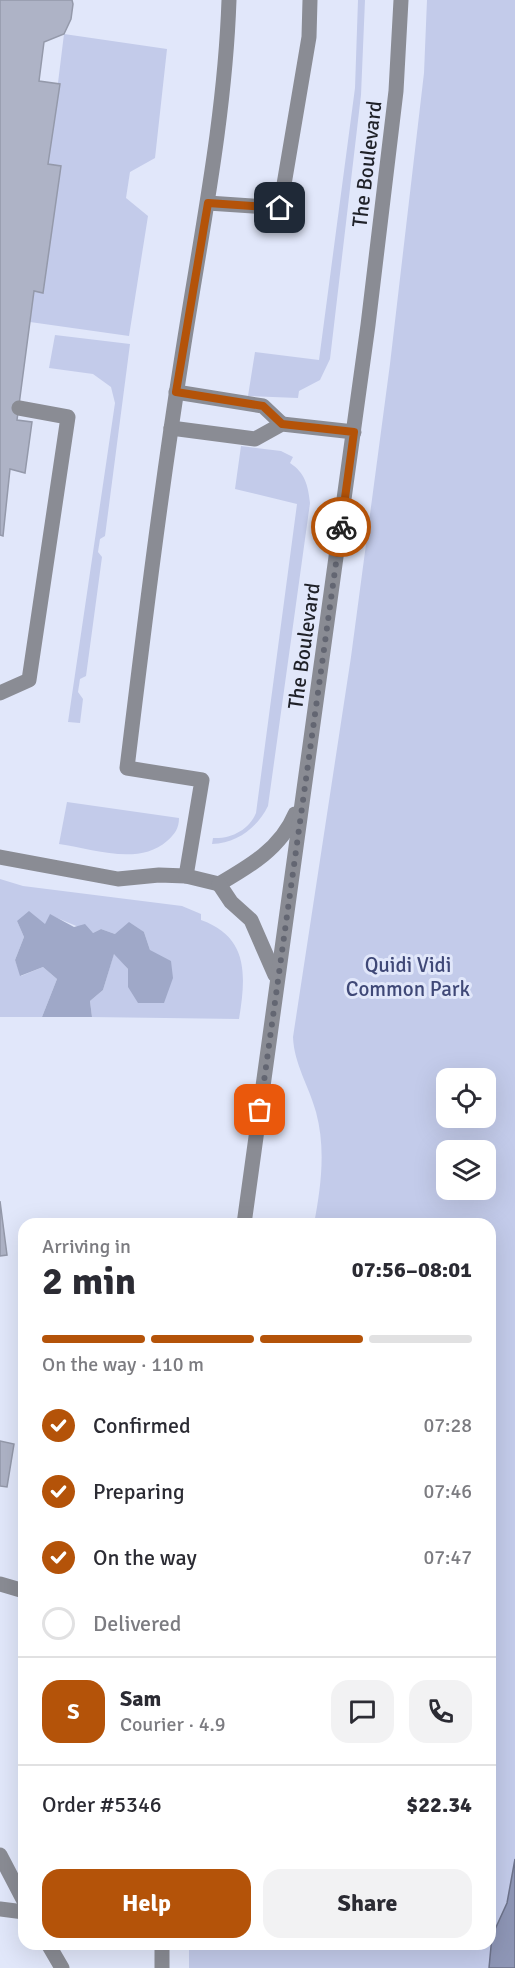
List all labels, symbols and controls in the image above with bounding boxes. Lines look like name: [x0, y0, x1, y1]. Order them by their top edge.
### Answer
street label: The Boulevard: [346, 99, 388, 229]
pin: [254, 182, 305, 233]
icon: home: [263, 191, 296, 224]
courier: [311, 497, 371, 557]
icon: bike: [325, 511, 358, 544]
street label: The Boulevard: [282, 581, 326, 711]
park label: Quidi Vidi Common Park: [346, 952, 471, 1002]
map controls: [436, 1068, 496, 1200]
button: locate: [436, 1068, 496, 1128]
pin: [234, 1084, 285, 1135]
icon: bag: [243, 1093, 276, 1126]
button: layers: [436, 1140, 496, 1200]
text: Arriving in: [42, 1234, 131, 1259]
text: 07:56–08:01: [352, 1256, 472, 1283]
text: 2 min: [42, 1257, 136, 1305]
text: On the way · 110 m: [42, 1352, 204, 1377]
icon: check: [42, 1409, 75, 1442]
text: Confirmed: [93, 1412, 191, 1439]
text: 07:28: [423, 1413, 472, 1438]
icon: check: [42, 1475, 75, 1508]
text: Preparing: [93, 1478, 185, 1505]
text: 07:46: [423, 1479, 472, 1504]
icon: check: [42, 1541, 75, 1574]
text: On the way: [93, 1544, 197, 1571]
text: 07:47: [423, 1545, 472, 1570]
text: Delivered: [93, 1610, 181, 1637]
button: chat: [331, 1680, 394, 1743]
button: phone: [409, 1680, 472, 1743]
text: Sam: [120, 1685, 161, 1712]
text: S: [67, 1698, 80, 1725]
text: Courier · 4.9: [120, 1712, 226, 1737]
text: Order #5346: [42, 1791, 162, 1818]
text: $22.34: [406, 1791, 472, 1818]
button: Help: [42, 1869, 251, 1938]
button: Share: [263, 1869, 472, 1938]

